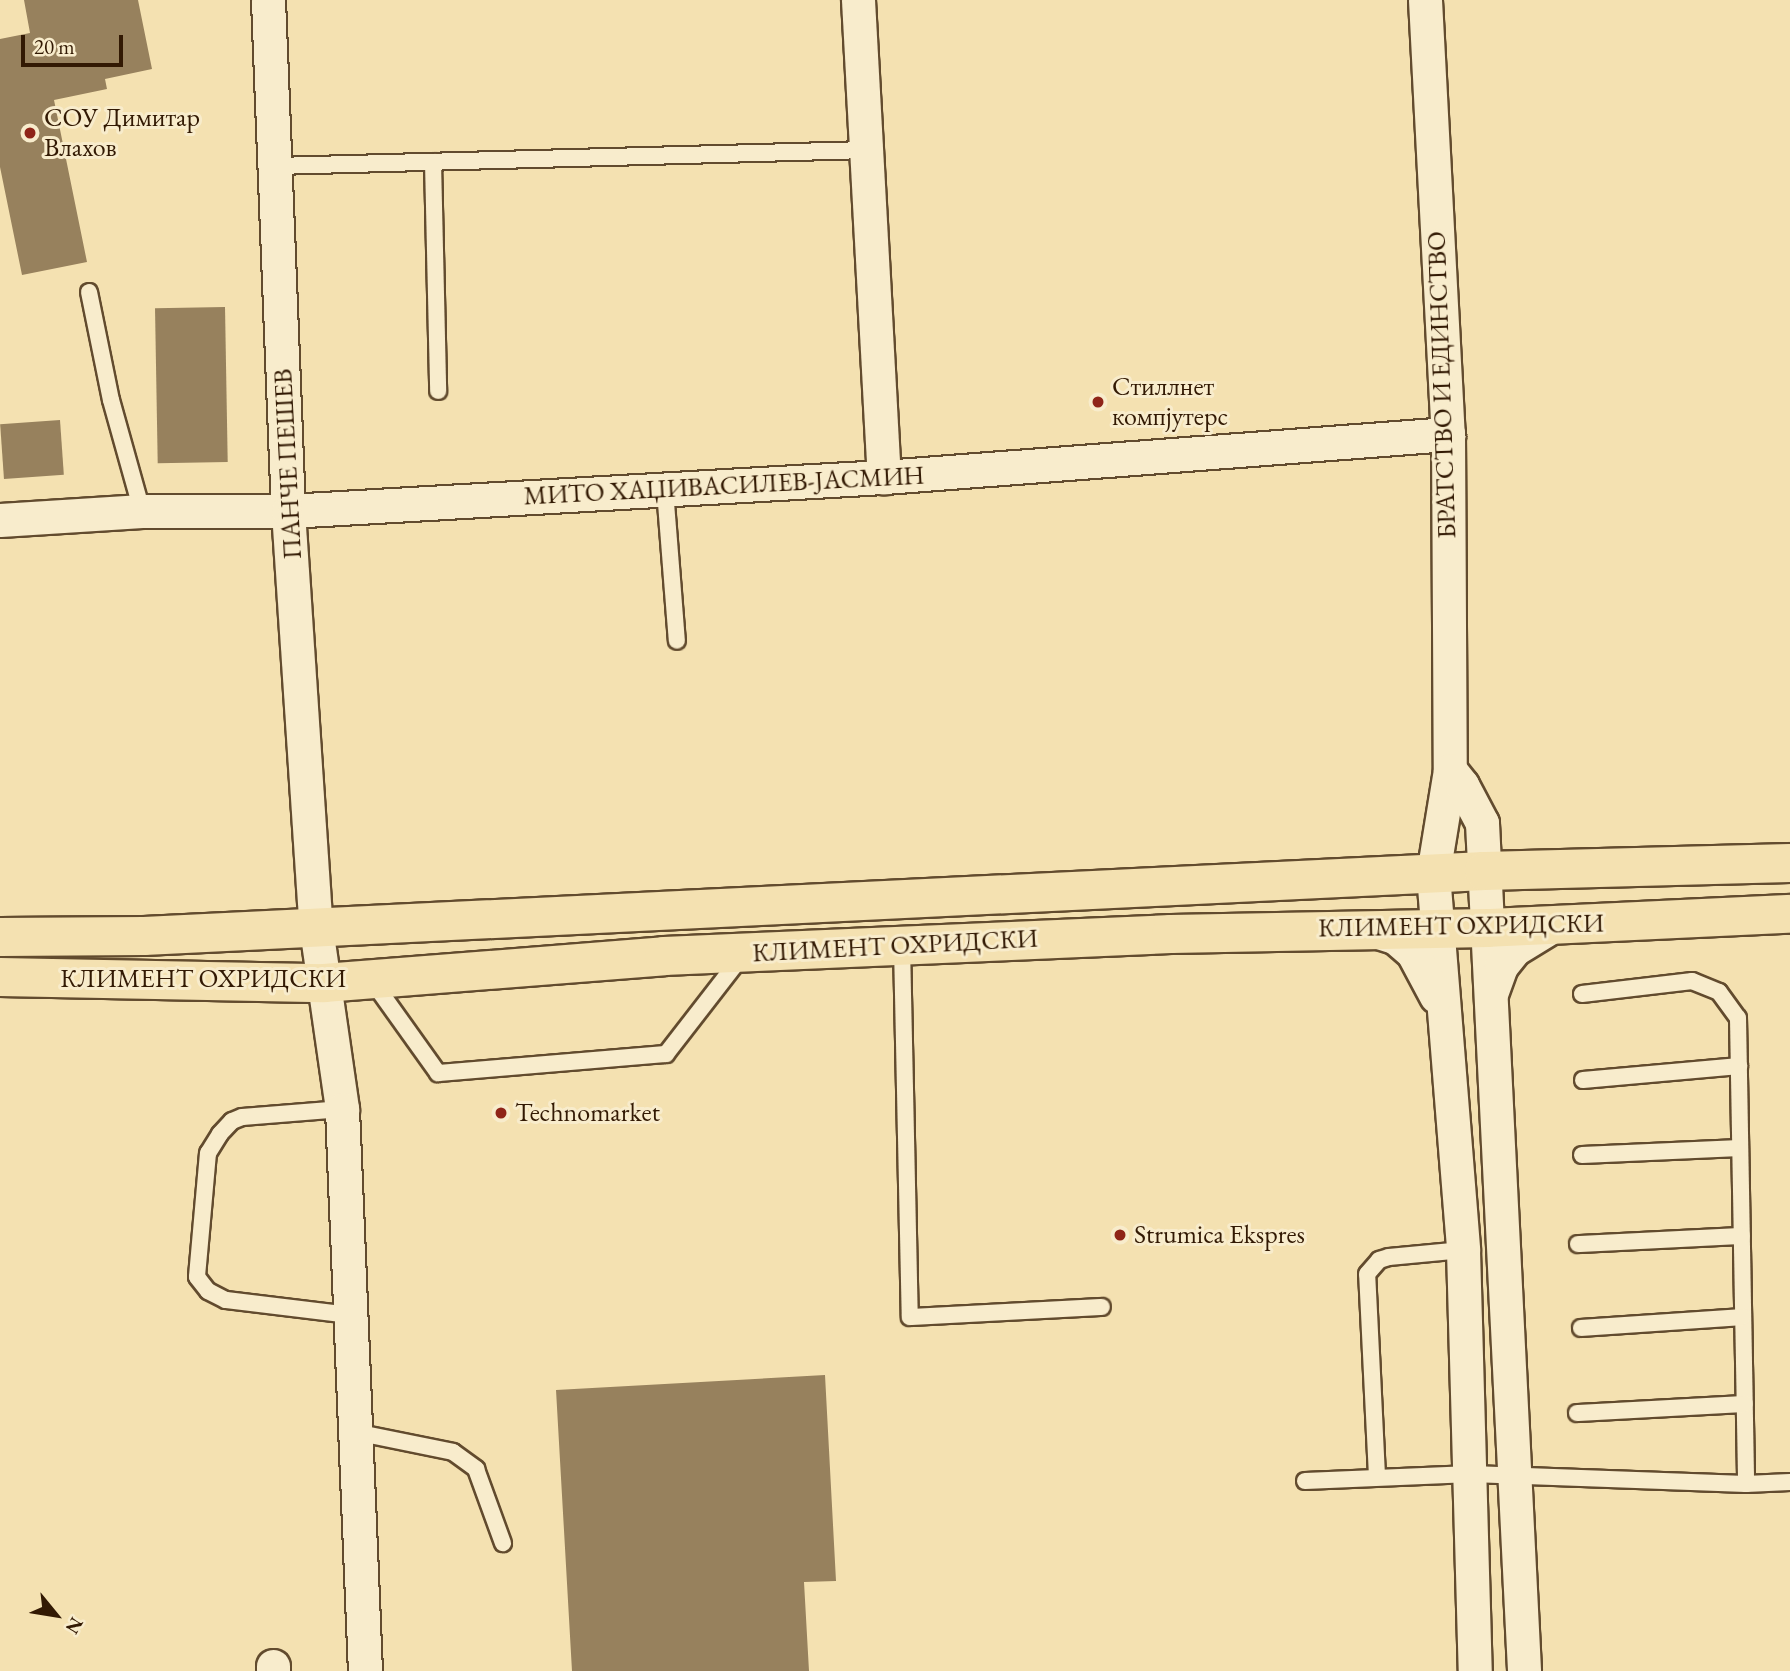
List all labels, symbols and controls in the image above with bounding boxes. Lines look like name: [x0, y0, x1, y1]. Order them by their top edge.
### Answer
scale bar: [24, 21, 126, 65]
text: 20 m: [34, 33, 75, 60]
place label: СОУ Димитар Влахов: [44, 102, 200, 164]
marker: СОУ Димитар Влахов: [22, 125, 38, 141]
street label: БРАТСТВО И ЕДИНСТВО: [1421, 231, 1463, 539]
street label: ПАНЧЕ ПЕШЕВ: [267, 368, 309, 560]
place label: Стиллнет компјутерс: [1112, 371, 1228, 432]
marker: Стиллнет компјутерс: [1090, 394, 1106, 410]
street label: МИТО ХАЏИВАСИЛЕВ-ЈАСМИН: [523, 460, 925, 512]
street label: КЛИМЕНТ ОХРИДСКИ: [1318, 908, 1604, 944]
street label: КЛИМЕНТ ОХРИДСКИ: [752, 923, 1038, 969]
street label: КЛИМЕНТ ОХРИДСКИ: [60, 963, 346, 995]
place label: Technomarket: [515, 1097, 660, 1129]
marker: Technomarket: [493, 1105, 509, 1121]
place label: Strumica Ekspres: [1134, 1219, 1305, 1251]
marker: Strumica Ekspres: [1112, 1227, 1128, 1243]
north arrow: [21, 1580, 91, 1650]
text: N: [60, 1613, 89, 1639]

